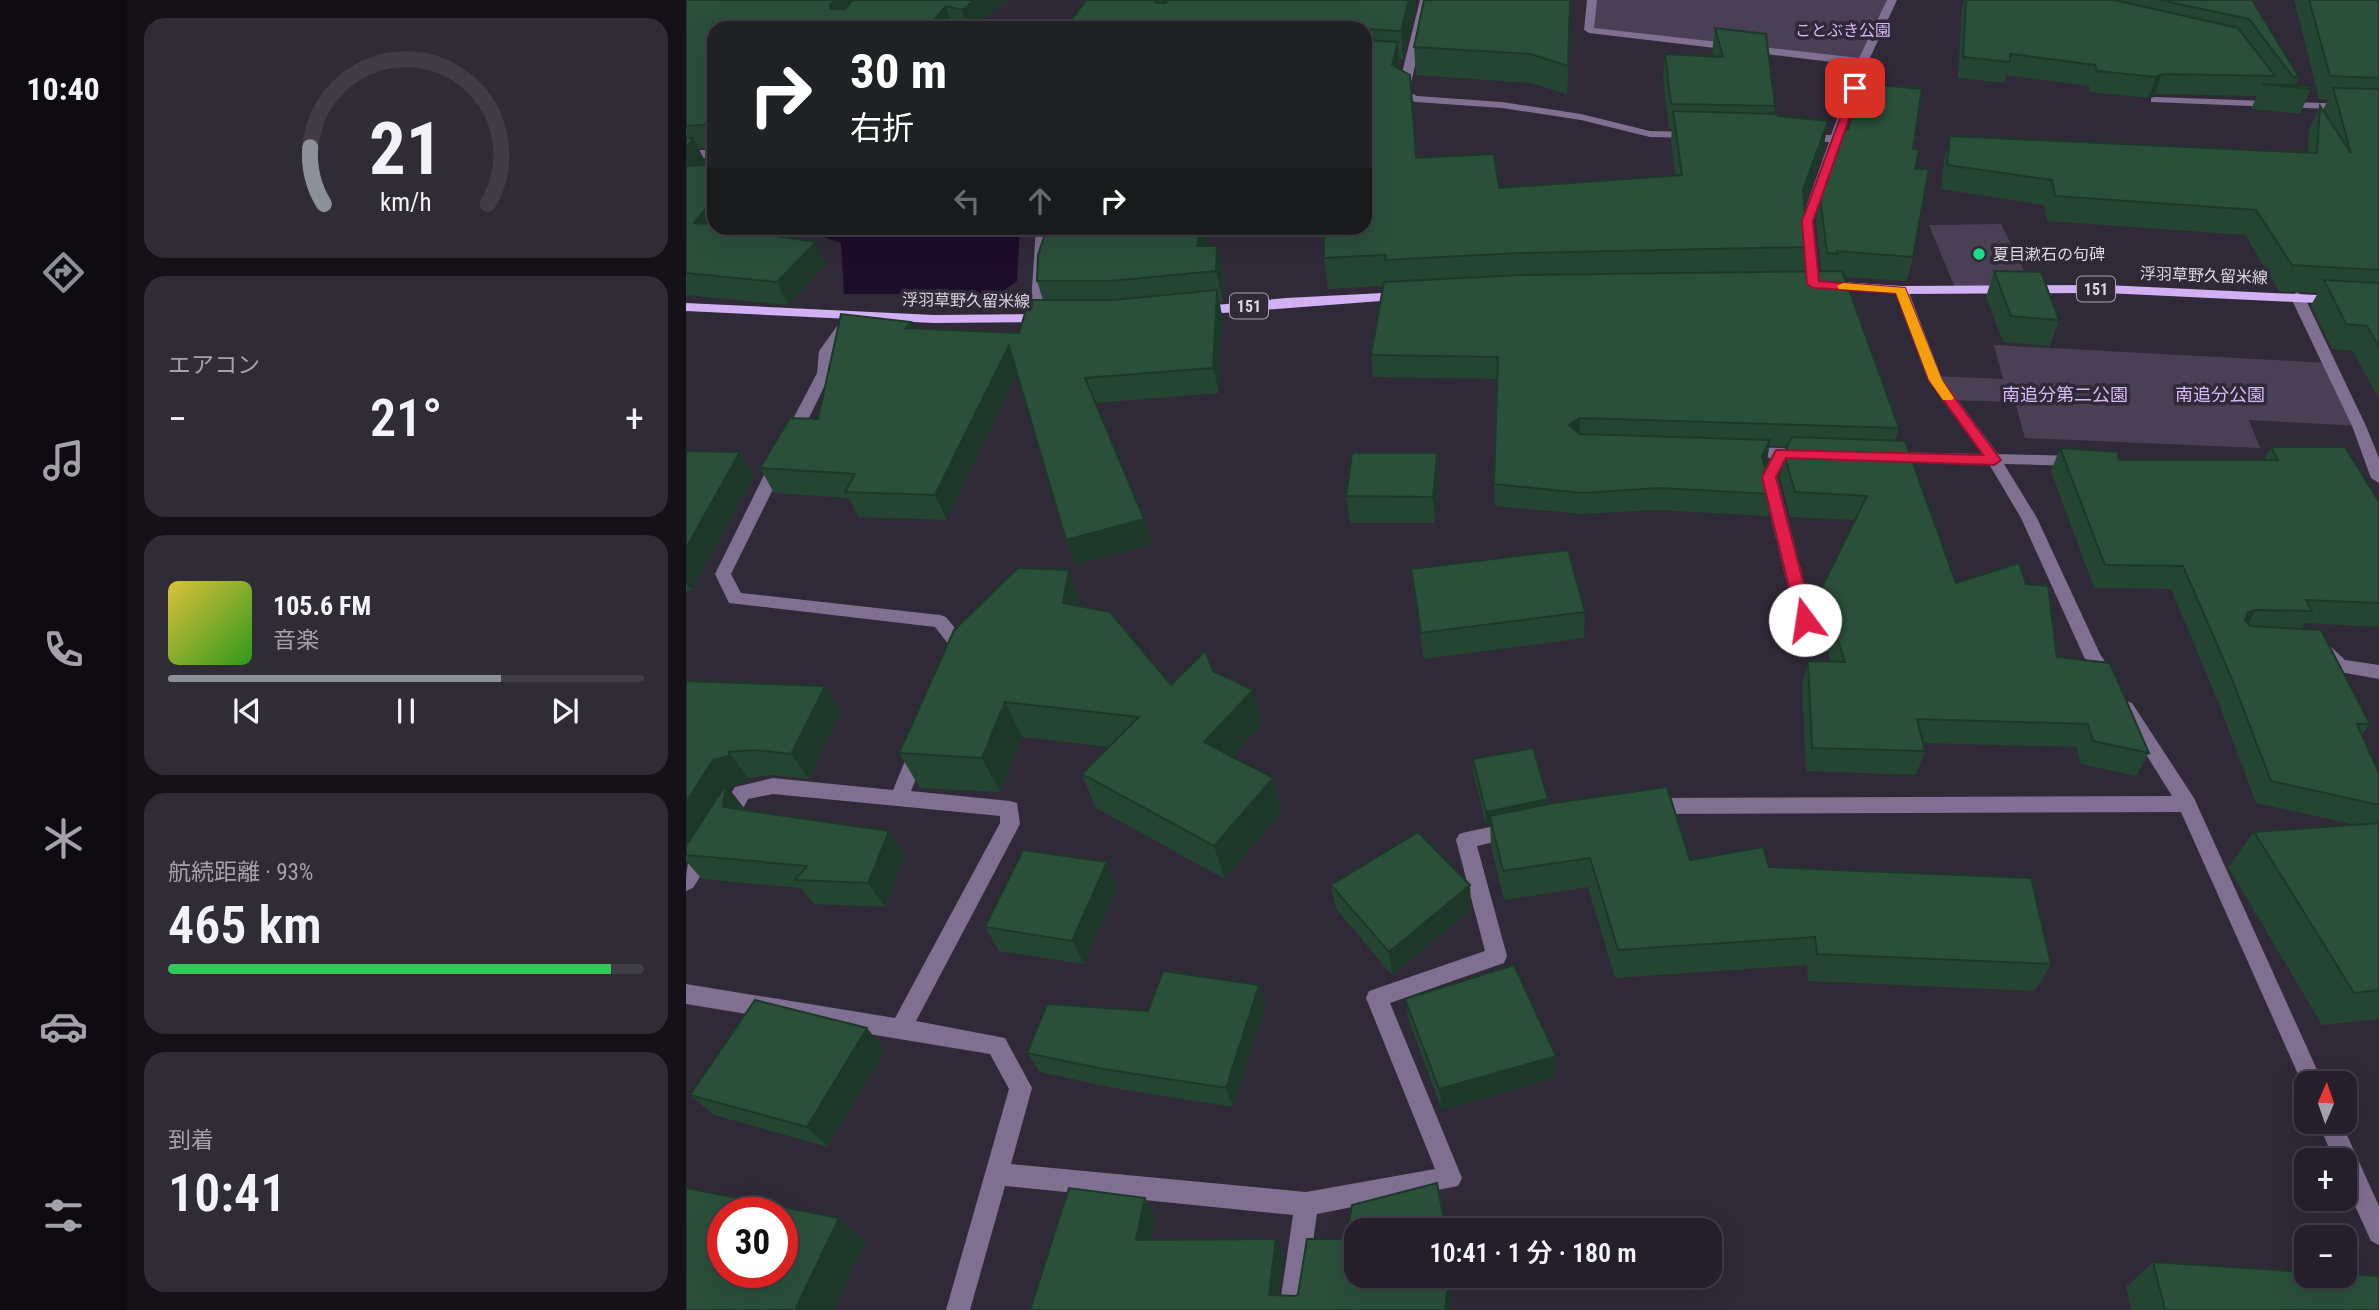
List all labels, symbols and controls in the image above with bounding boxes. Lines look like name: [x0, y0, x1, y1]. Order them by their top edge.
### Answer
park label: ことぶき公園: [1795, 21, 1891, 40]
text: 30 m: [850, 43, 947, 100]
icon: right: [735, 49, 826, 140]
pin: [1825, 58, 1885, 118]
icon: arrive: [1836, 69, 1874, 107]
text: 10:40: [26, 70, 100, 108]
text: 21: [369, 107, 443, 193]
text: 右折: [850, 109, 914, 147]
icon: left: [948, 182, 986, 220]
icon: ahead: [1021, 182, 1059, 220]
icon: right: [1094, 182, 1132, 220]
text: km/h: [380, 188, 432, 217]
place label: 夏目漱石の句碑: [1993, 245, 2105, 264]
marker: 夏目漱石の句碑: [1971, 246, 1987, 262]
icon: directions: [39, 248, 88, 297]
street label: 浮羽草野久留米線: [2140, 264, 2268, 287]
road number: 151: [2077, 276, 2115, 302]
street label: 浮羽草野久留米線: [902, 290, 1030, 311]
road number: 151: [1230, 294, 1268, 318]
text: エアコン: [168, 352, 260, 379]
park label: 南追分第二公園: [2002, 384, 2128, 405]
park label: 南追分公園: [2175, 384, 2265, 405]
text: 21°: [370, 388, 442, 449]
text: −: [168, 397, 187, 441]
text: +: [625, 397, 644, 441]
icon: music: [39, 436, 88, 485]
position arrow: [1768, 583, 1842, 657]
text: 105.6 FM: [273, 591, 371, 621]
icon: phone: [39, 625, 88, 674]
text: 音楽: [273, 627, 319, 654]
icon: previous: [228, 692, 266, 730]
icon: pause: [387, 692, 425, 730]
icon: next: [546, 692, 584, 730]
icon: climate: [39, 814, 88, 863]
text: 航続距離 · 93%: [168, 859, 313, 886]
text: 465 km: [168, 895, 322, 956]
icon: car: [39, 1002, 88, 1051]
north arrow: [2294, 1071, 2357, 1134]
map controls: [2294, 1071, 2357, 1288]
text: 到着: [168, 1127, 214, 1154]
button: +: [2294, 1148, 2357, 1211]
text: 10:41: [168, 1163, 286, 1224]
icon: filters: [39, 1191, 88, 1240]
speed limit sign: 30: [707, 1197, 798, 1288]
button: −: [2294, 1225, 2357, 1288]
text: 10:41 · 1 分 · 180 m: [1429, 1238, 1637, 1268]

